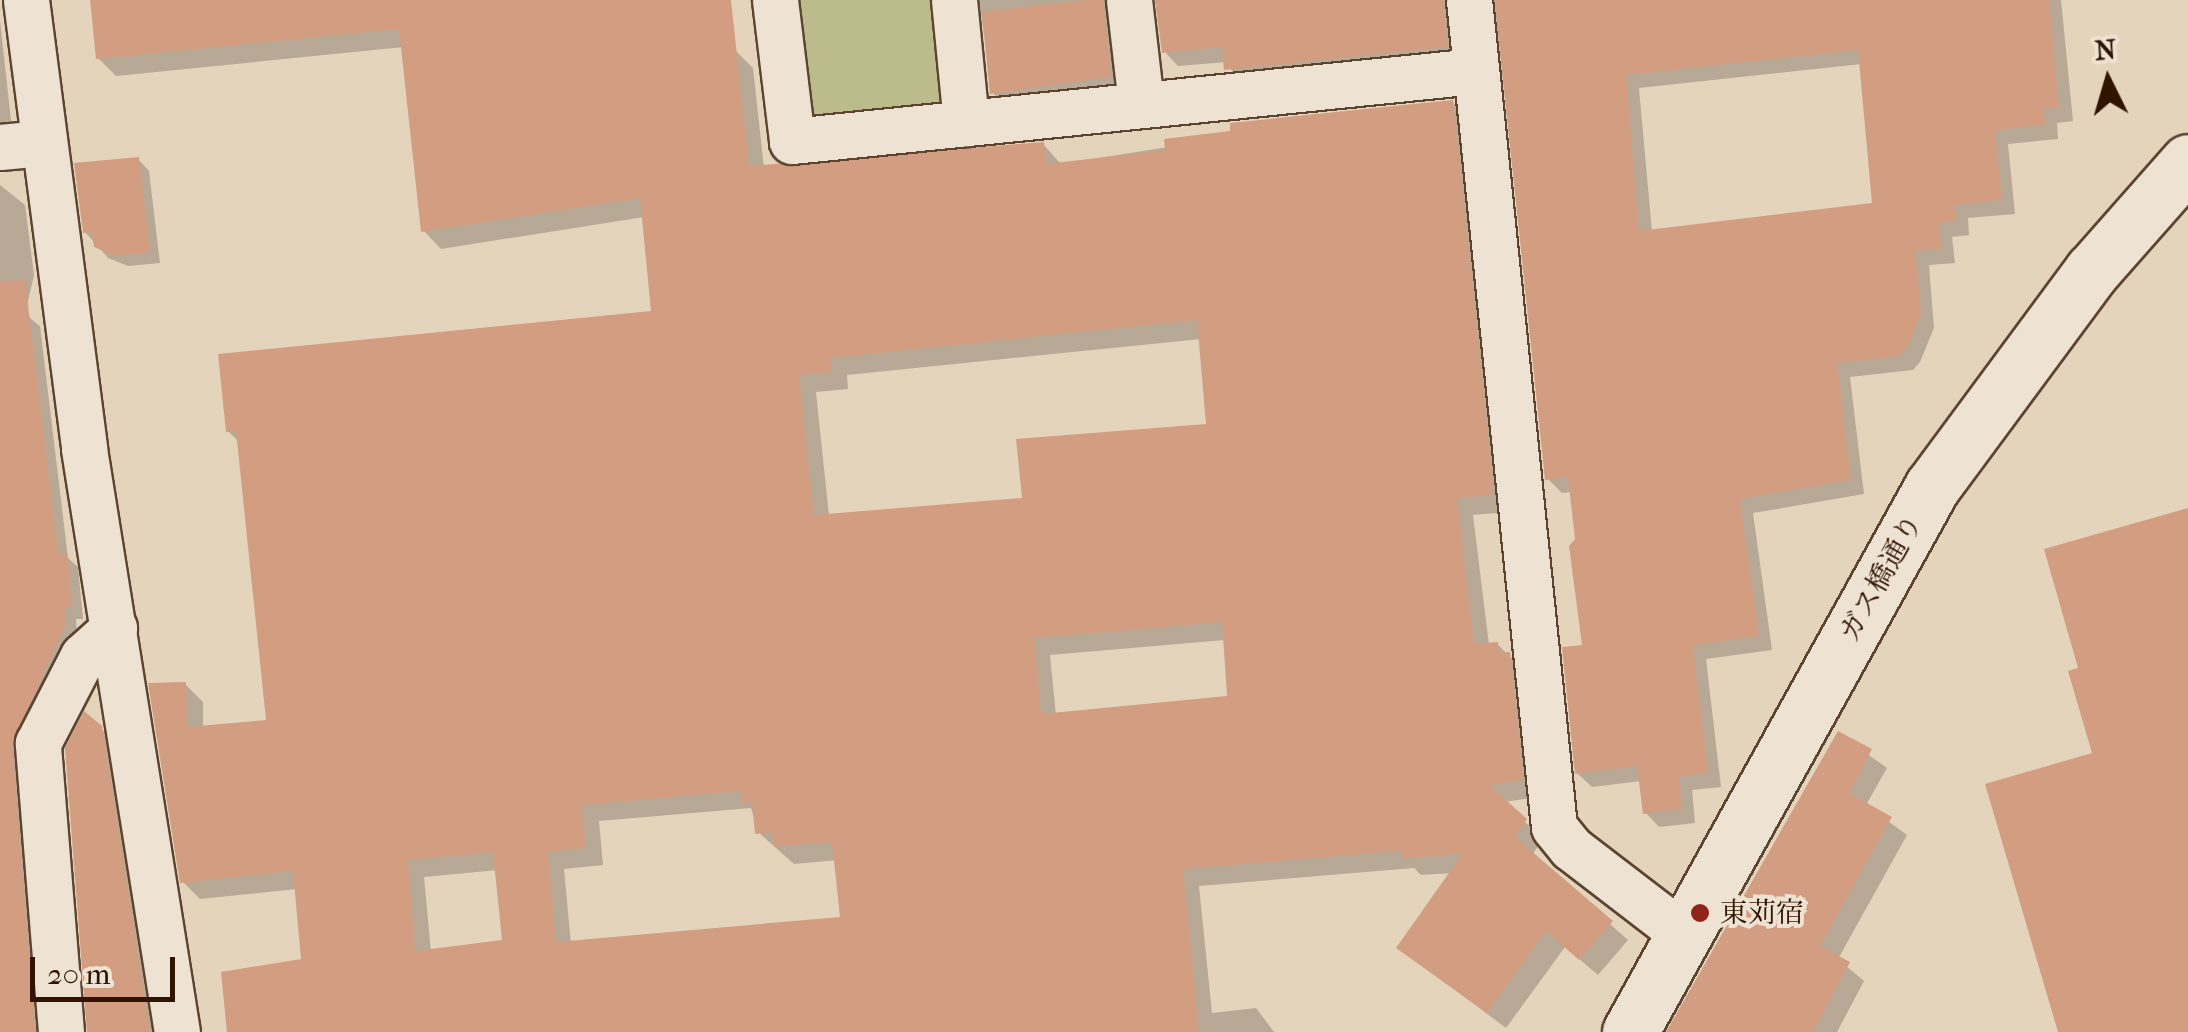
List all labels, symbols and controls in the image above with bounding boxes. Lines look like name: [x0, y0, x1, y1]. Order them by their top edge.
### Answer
north arrow: [2058, 30, 2158, 130]
text: N: [2093, 32, 2117, 67]
street label: ガス橋通り: [1832, 509, 1930, 647]
place label: 東苅宿: [1720, 896, 1804, 930]
marker: 東苅宿: [1689, 902, 1711, 924]
scale bar: [35, 937, 180, 999]
text: 20 m: [47, 957, 110, 992]

